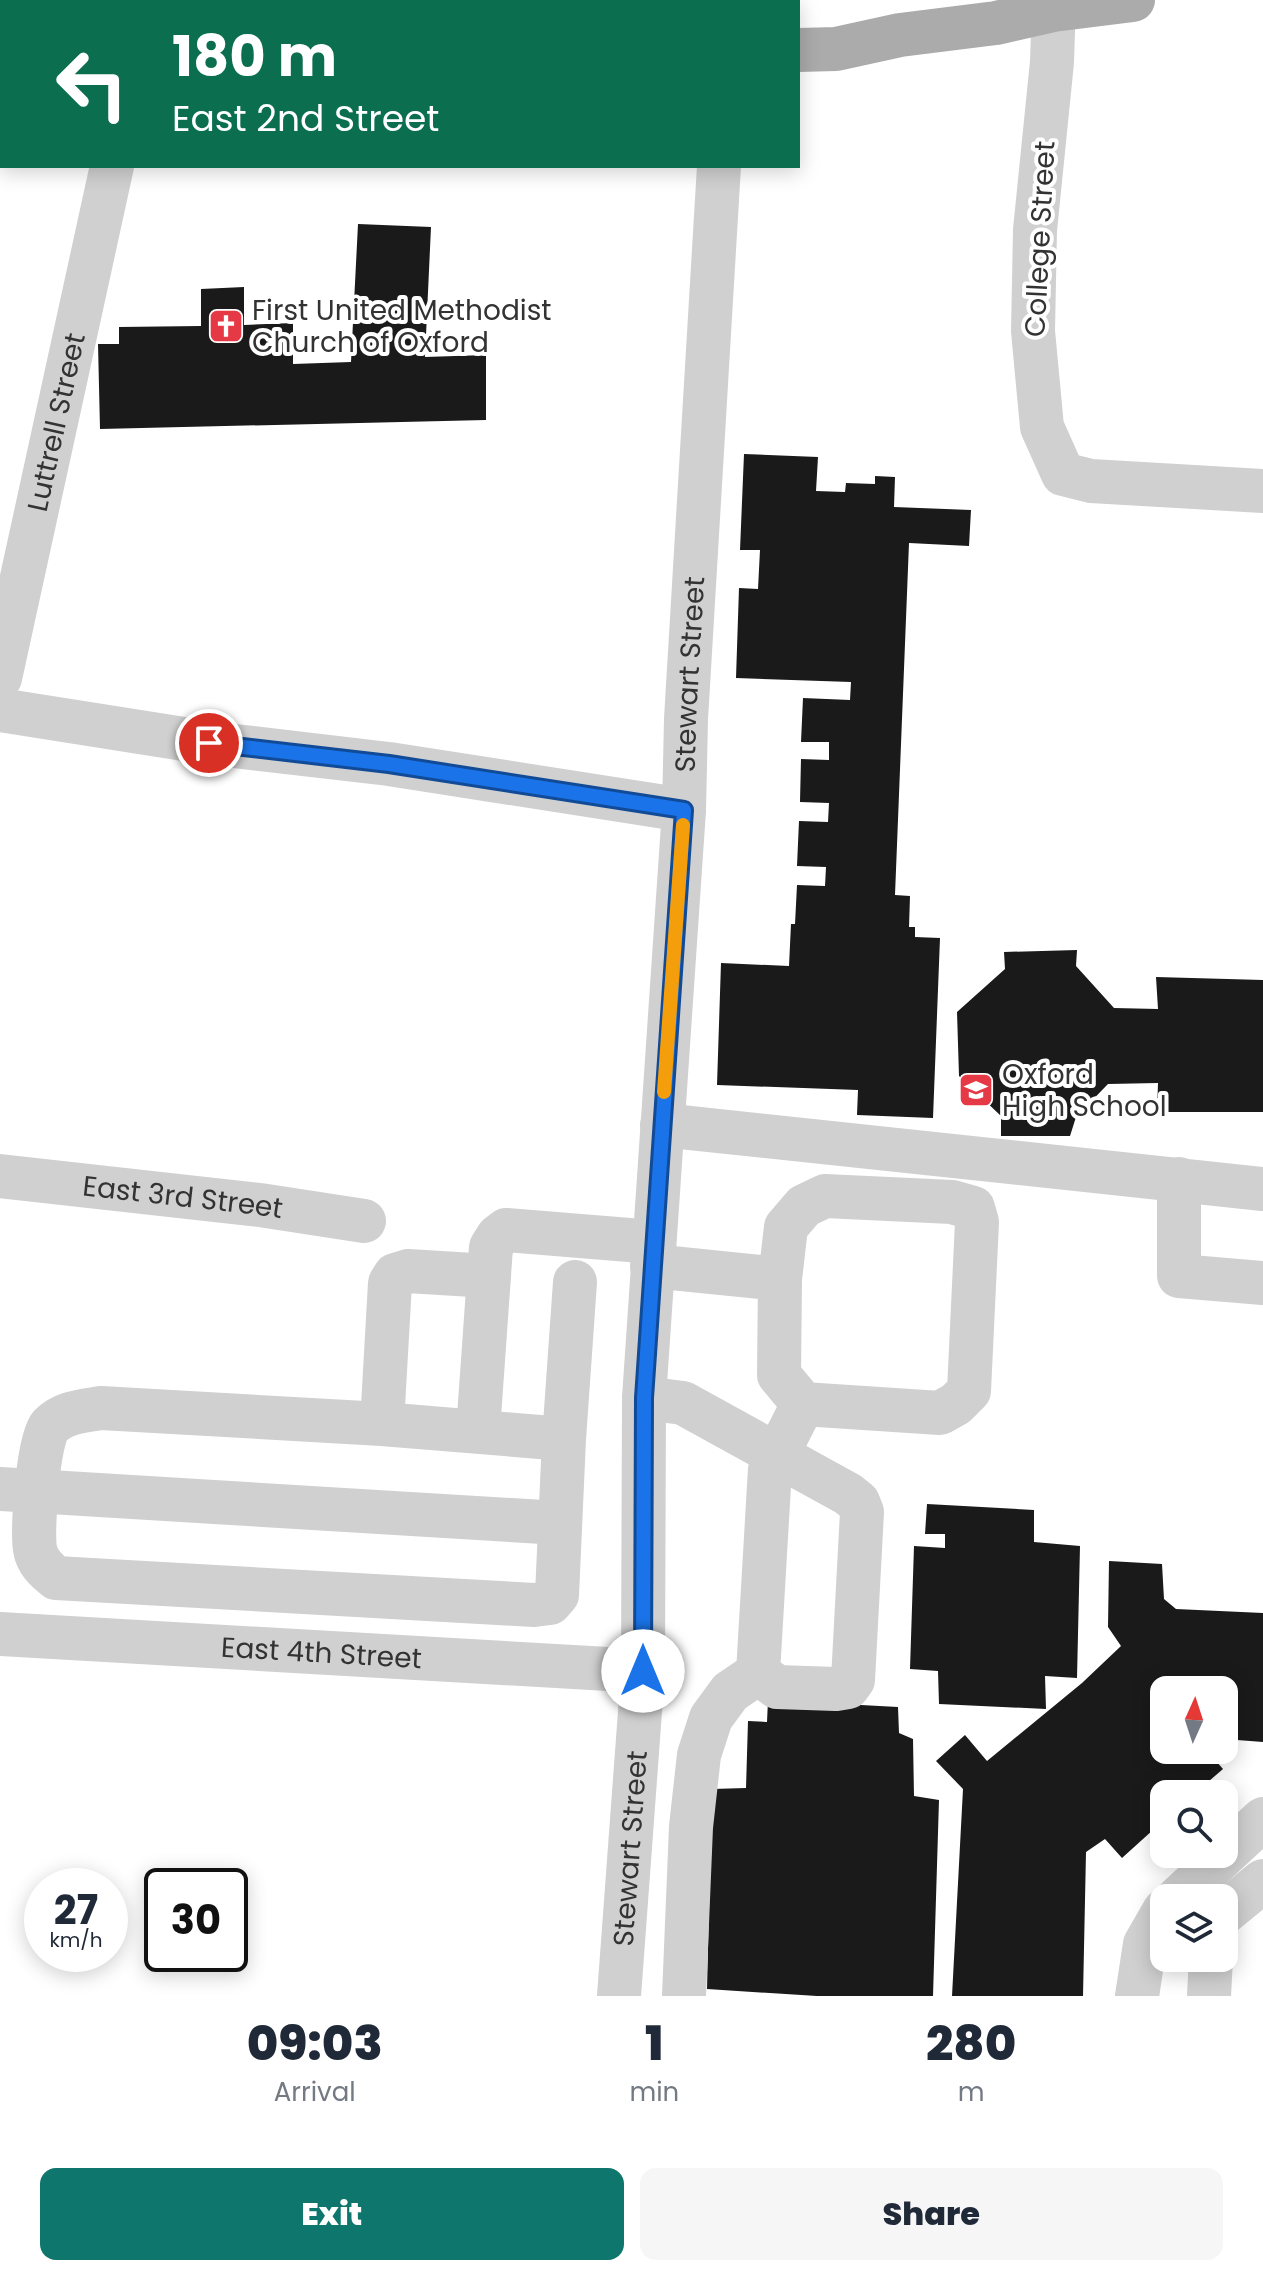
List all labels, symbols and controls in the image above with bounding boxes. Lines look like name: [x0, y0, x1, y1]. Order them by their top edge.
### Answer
text: 180 m: [172, 17, 337, 96]
icon: left: [40, 32, 144, 136]
text: East 2nd Street: [172, 93, 439, 144]
street label: College Street: [1015, 140, 1065, 338]
place label: First United Methodist Church of Oxford: [252, 291, 552, 362]
church icon: First United Methodist Church of Oxford: [207, 307, 245, 345]
street label: Luttrell Street: [18, 329, 94, 515]
street label: Stewart Street: [665, 575, 714, 773]
pin: [175, 709, 243, 777]
icon: arrive: [187, 721, 231, 765]
place label: Oxford High School: [1002, 1055, 1167, 1126]
school or university icon: Oxford High School: [957, 1071, 995, 1109]
street label: East 3rd Street: [81, 1166, 286, 1228]
street label: East 4th Street: [220, 1627, 423, 1678]
position arrow: [601, 1629, 685, 1713]
north arrow: [1150, 1676, 1238, 1764]
map controls: [1150, 1676, 1238, 1972]
street label: Stewart Street: [603, 1749, 657, 1948]
button: search: [1150, 1780, 1238, 1868]
speed limit sign: 30: [144, 1868, 248, 1972]
text: 27: [54, 1882, 98, 1938]
button: layers: [1150, 1884, 1238, 1972]
text: km/h: [49, 1926, 103, 1954]
text: 09:03: [247, 2010, 383, 2077]
text: 1: [645, 2010, 664, 2077]
text: 280: [926, 2010, 1016, 2077]
text: Arrival: [274, 2074, 356, 2110]
text: min: [629, 2074, 679, 2110]
text: m: [958, 2074, 985, 2110]
button: Exit: [40, 2168, 624, 2260]
button: Share: [640, 2168, 1223, 2260]

